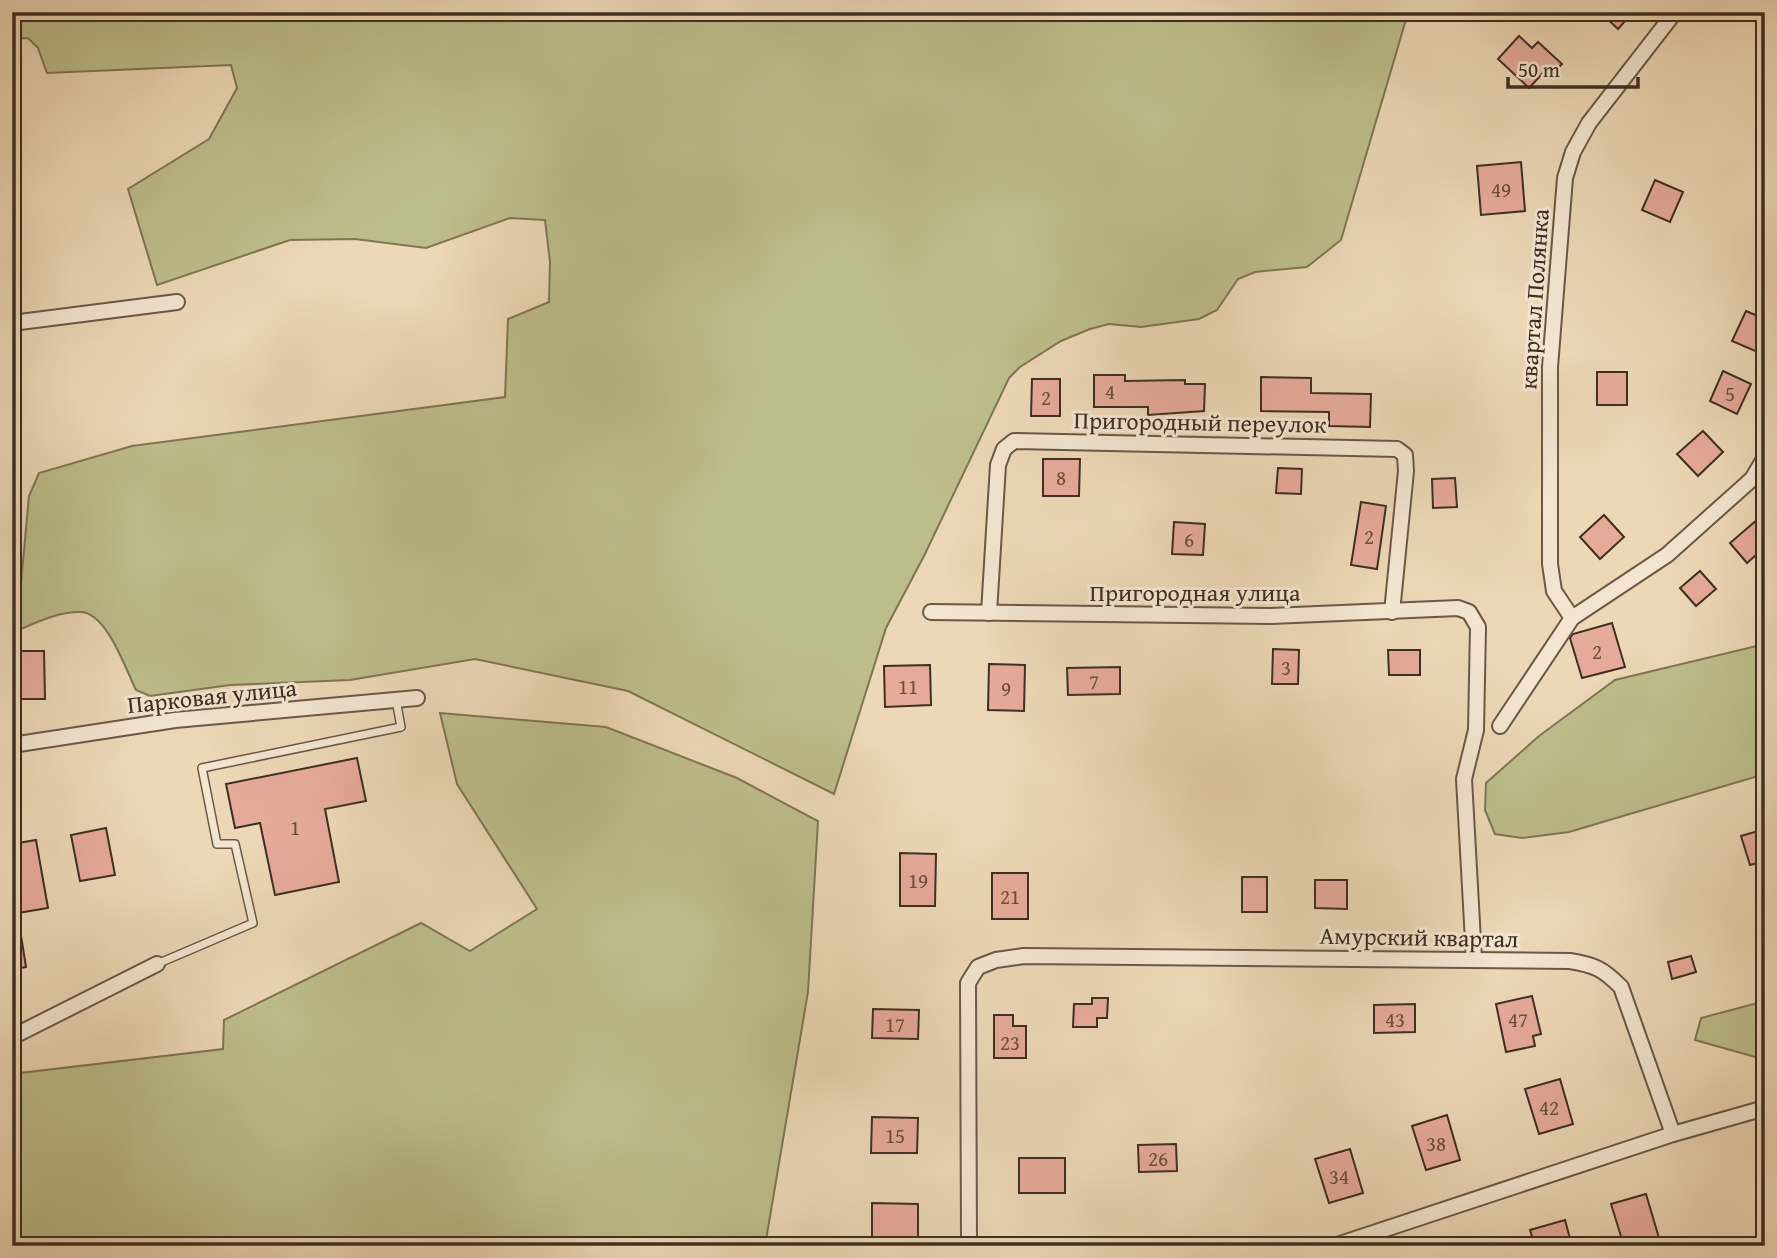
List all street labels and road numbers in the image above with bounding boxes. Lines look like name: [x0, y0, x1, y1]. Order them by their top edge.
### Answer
street label: квартал Полянка: [1510, 207, 1558, 391]
street label: Пригородный переулок: [1073, 402, 1327, 442]
street label: Пригородная улица: [1090, 575, 1301, 610]
street label: Парковая улица: [126, 670, 299, 722]
street label: Амурский квартал: [1319, 918, 1519, 956]

